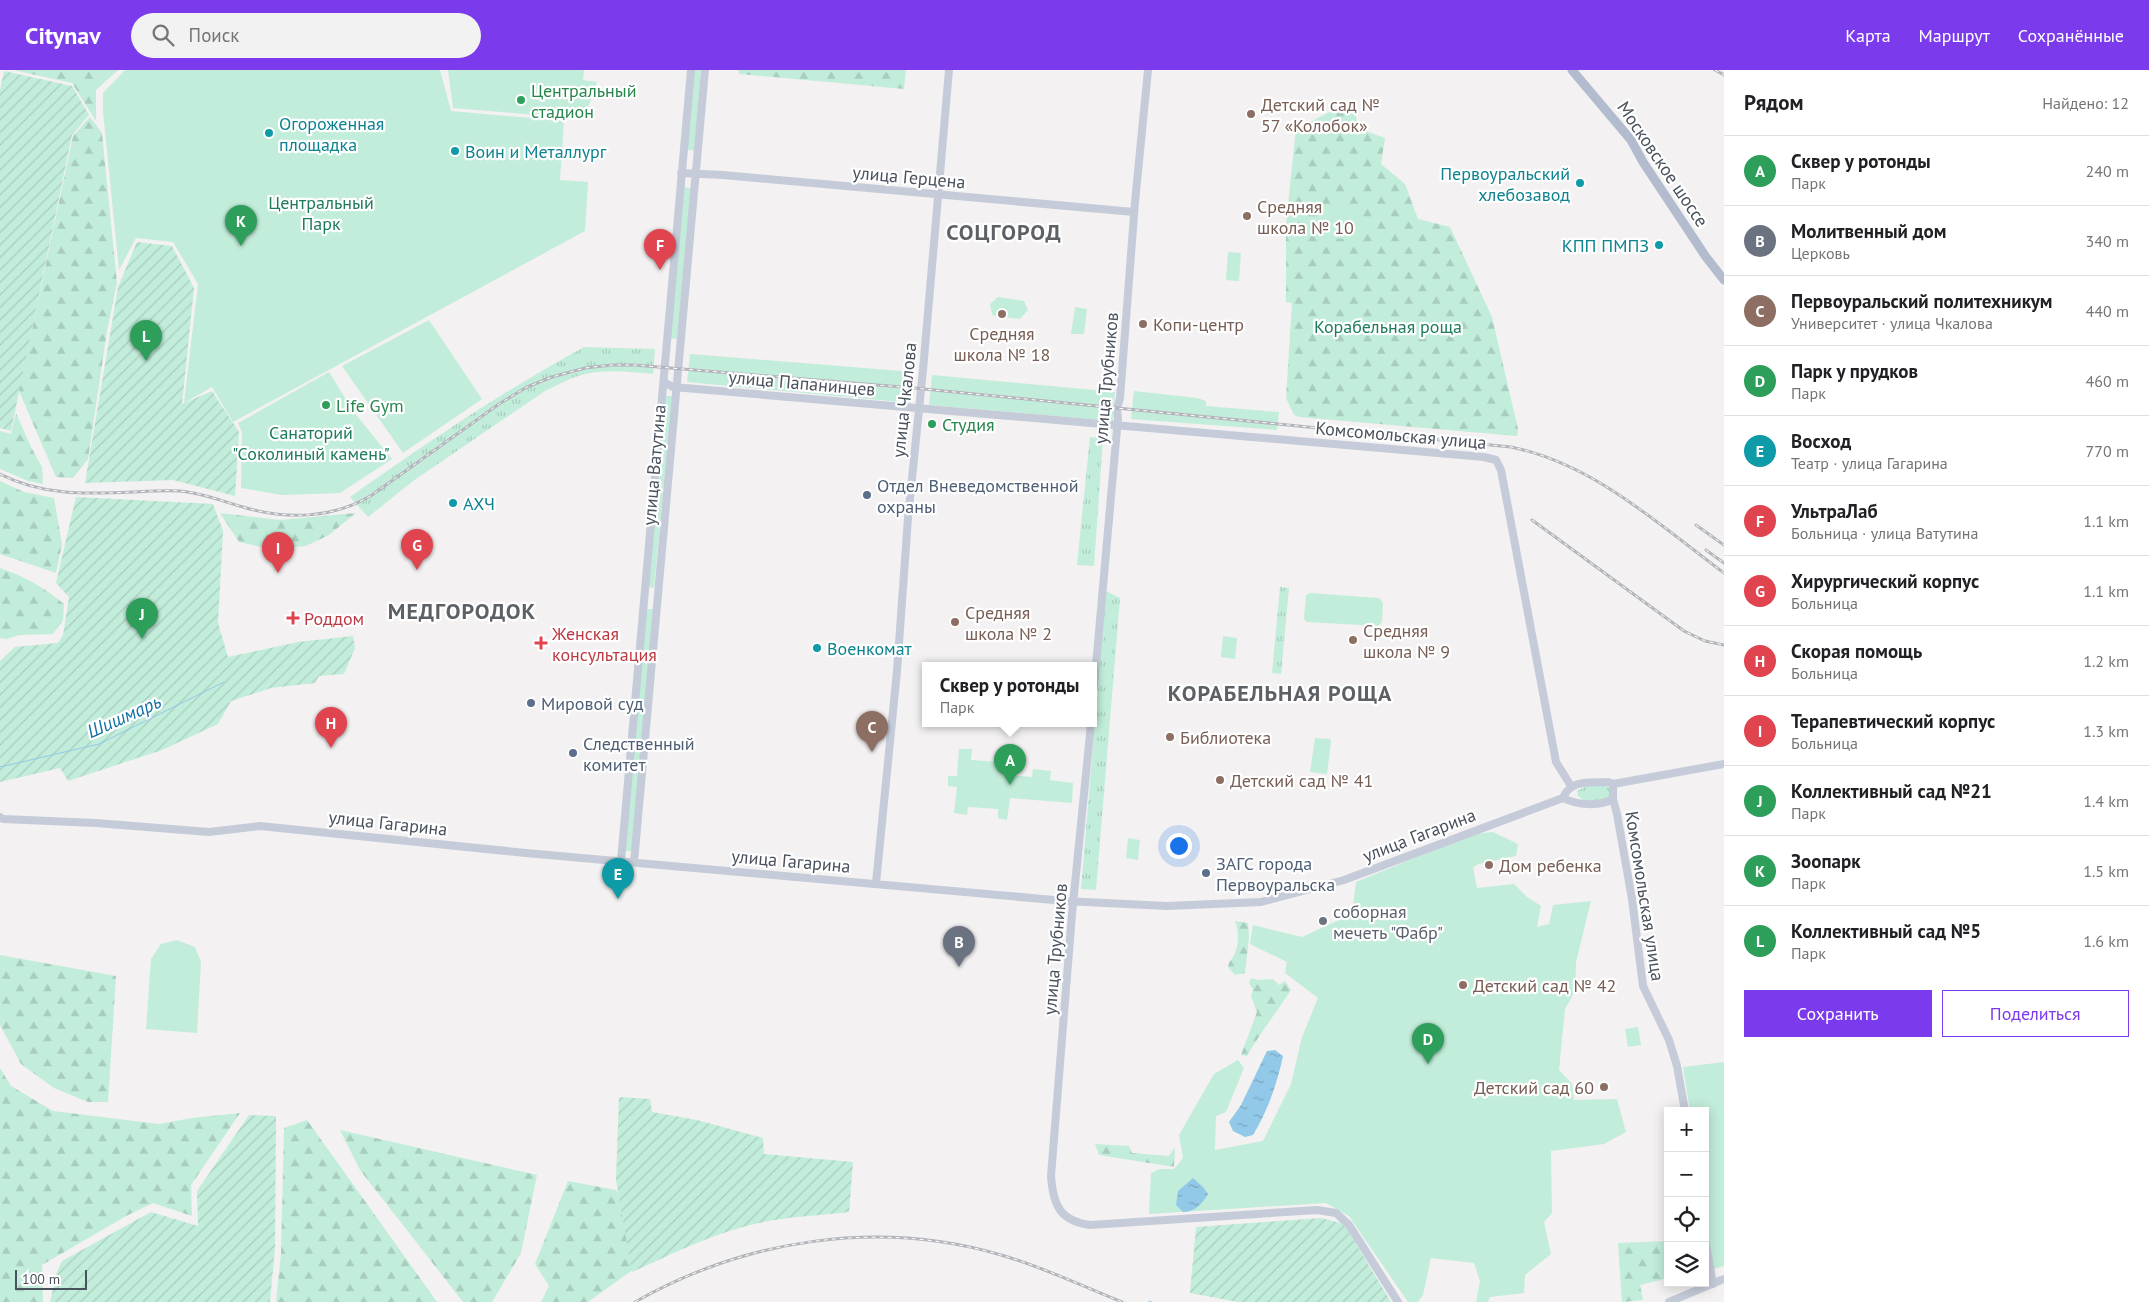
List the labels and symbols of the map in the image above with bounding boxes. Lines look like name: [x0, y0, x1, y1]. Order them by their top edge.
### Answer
place label: Центральный стадион: [531, 79, 636, 123]
place label: Детский сад № 57 «Колобок»: [1261, 93, 1380, 137]
marker: Центральный стадион: [515, 94, 527, 106]
street label: Московское шоссе: [1612, 97, 1714, 231]
marker: Детский сад № 57 «Колобок»: [1245, 108, 1257, 120]
place label: Огороженная площадка: [279, 112, 384, 156]
marker: Огороженная площадка: [263, 127, 275, 139]
place label: Воин и Металлург: [465, 140, 607, 163]
marker: Воин и Металлург: [449, 145, 461, 157]
street label: улица Герцена: [852, 161, 966, 193]
place label: Первоуральский хлебозавод: [1440, 162, 1570, 206]
marker: Первоуральский хлебозавод: [1574, 177, 1586, 189]
park label: Центральный Парк: [268, 191, 374, 235]
place label: Средняя школа № 10: [1257, 195, 1354, 239]
pin: K: [225, 205, 257, 246]
marker: Средняя школа № 10: [1241, 210, 1253, 222]
district label: СОЦГОРОД: [946, 218, 1062, 246]
pin: F: [644, 229, 676, 270]
place label: КПП ПМПЗ: [1562, 234, 1649, 257]
marker: КПП ПМПЗ: [1653, 239, 1665, 251]
marker: Средняя школа № 18: [996, 308, 1008, 320]
street label: улица Трубников: [1089, 311, 1123, 445]
place label: Копи-центр: [1153, 313, 1244, 336]
park label: Корабельная роща: [1314, 315, 1462, 338]
marker: Копи-центр: [1137, 318, 1149, 330]
pin: L: [130, 320, 162, 361]
place label: Средняя школа № 18: [954, 322, 1050, 366]
street label: улица Чкалова: [887, 341, 921, 459]
street label: улица Папанинцев: [728, 365, 876, 401]
place label: Life Gym: [336, 394, 404, 417]
marker: Life Gym: [320, 399, 332, 411]
street label: улица Ватутина: [637, 404, 671, 526]
place label: Студия: [942, 413, 995, 436]
street label: Комсомольская улица: [1315, 416, 1487, 454]
marker: Студия: [926, 418, 938, 430]
park label: Санаторий "Соколиный камень": [232, 421, 390, 465]
place label: Отдел Вневедомственной охраны: [877, 474, 1079, 518]
marker: Отдел Вневедомственной охраны: [861, 489, 873, 501]
place label: АХЧ: [463, 492, 495, 515]
marker: АХЧ: [447, 497, 459, 509]
pin: G: [401, 529, 433, 570]
pin: I: [262, 532, 294, 573]
district label: МЕДГОРОДОК: [388, 597, 536, 625]
pin: J: [126, 598, 158, 639]
place label: Средняя школа № 2: [965, 601, 1052, 645]
place label: Роддом: [304, 607, 364, 630]
marker: Роддом: [286, 611, 300, 625]
marker: Средняя школа № 2: [949, 616, 961, 628]
place label: Средняя школа № 9: [1363, 619, 1450, 663]
place label: Женская консультация: [551, 622, 657, 666]
marker: Средняя школа № 9: [1347, 634, 1359, 646]
marker: Женская консультация: [534, 636, 548, 650]
place label: Военкомат: [827, 637, 913, 660]
marker: Военкомат: [811, 642, 823, 654]
district label: КОРАБЕЛЬНАЯ РОЩА: [1168, 679, 1392, 707]
water label: Шишмарь: [83, 689, 165, 743]
place label: Мировой суд: [541, 692, 644, 715]
marker: Мировой суд: [525, 697, 537, 709]
pin: H: [315, 707, 347, 748]
pin: C: [856, 711, 888, 752]
place label: Библиотека: [1180, 726, 1271, 749]
marker: Библиотека: [1164, 731, 1176, 743]
place label: Следственный комитет: [583, 732, 695, 776]
pin: A: [994, 744, 1026, 785]
marker: Следственный комитет: [567, 747, 579, 759]
place label: Детский сад № 41: [1230, 769, 1373, 792]
marker: Детский сад № 41: [1214, 774, 1226, 786]
street label: улица Гагарина: [1359, 803, 1479, 867]
street label: улица Гагарина: [327, 805, 449, 841]
street label: Комсомольская улица: [1620, 809, 1670, 983]
your location: [1166, 833, 1192, 859]
street label: улица Гагарина: [731, 844, 851, 878]
place label: ЗАГС города Первоуральска: [1216, 852, 1335, 896]
place label: Дом ребенка: [1499, 854, 1602, 877]
pin: E: [602, 858, 634, 899]
marker: Дом ребенка: [1483, 859, 1495, 871]
marker: ЗАГС города Первоуральска: [1200, 867, 1212, 879]
street label: улица Трубников: [1038, 882, 1072, 1016]
place label: соборная мечеть "Фабр": [1333, 900, 1443, 944]
marker: соборная мечеть "Фабр": [1317, 915, 1329, 927]
pin: B: [943, 926, 975, 967]
place label: Детский сад № 42: [1473, 974, 1616, 997]
marker: Детский сад № 42: [1457, 979, 1469, 991]
pin: D: [1412, 1023, 1444, 1064]
place label: Детский сад 60: [1474, 1076, 1594, 1099]
marker: Детский сад 60: [1598, 1081, 1610, 1093]
scale bar: [15, 1267, 88, 1290]

